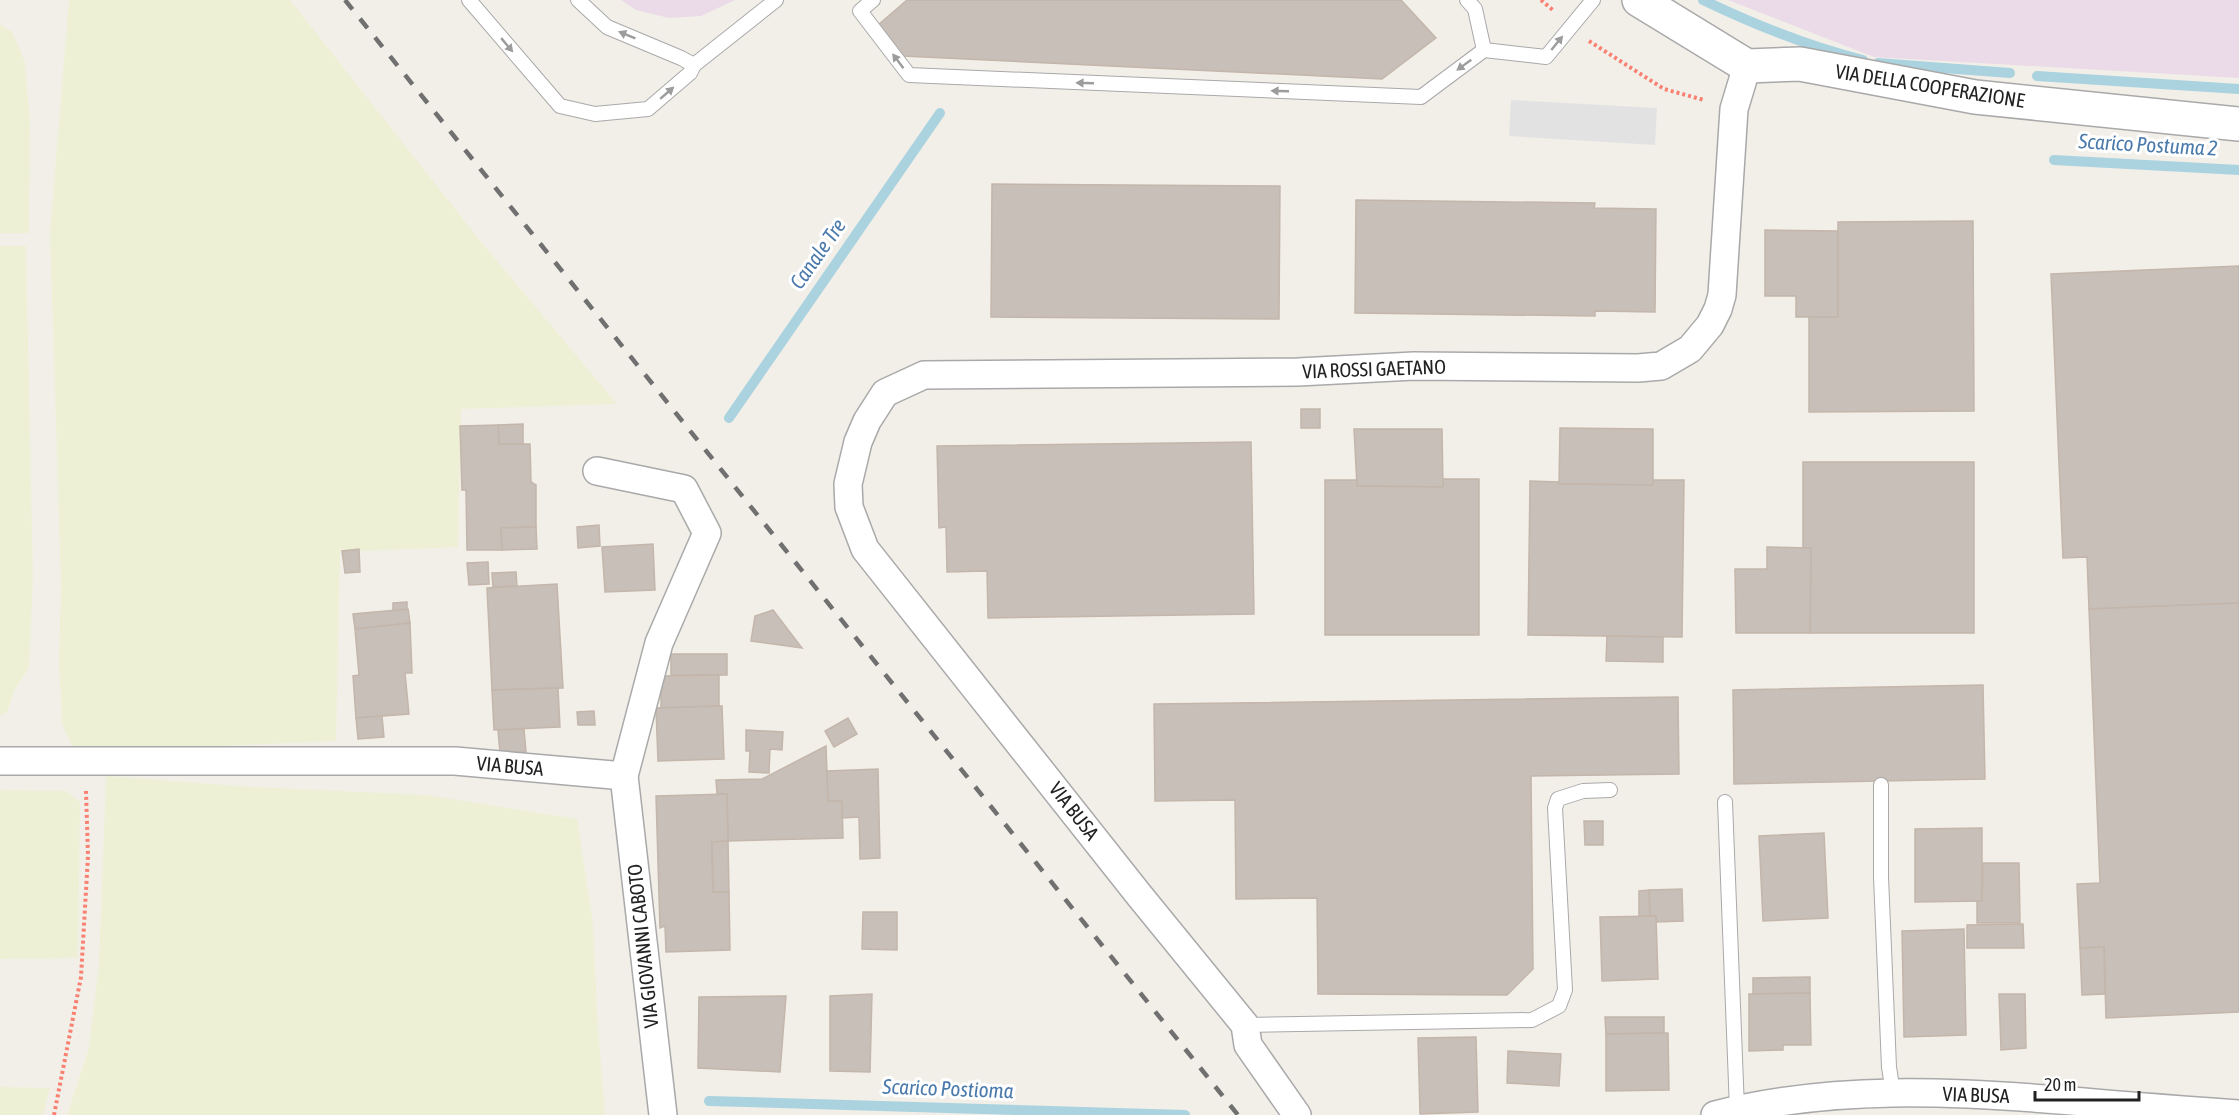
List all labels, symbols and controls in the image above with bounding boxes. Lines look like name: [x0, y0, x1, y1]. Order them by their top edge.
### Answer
one-way arrow: [618, 30, 636, 39]
one-way arrow: [1550, 36, 1563, 51]
one-way arrow: [501, 37, 514, 53]
one-way arrow: [892, 53, 904, 68]
one-way arrow: [1457, 59, 1473, 71]
street label: VIA DELLA COOPERAZIONE: [1834, 59, 2027, 112]
one-way arrow: [1076, 78, 1095, 87]
one-way arrow: [1271, 86, 1290, 96]
one-way arrow: [659, 87, 674, 100]
water label: Scarico Postuma 2: [2077, 128, 2218, 160]
water label: Canale Tre: [784, 214, 850, 293]
street label: VIA ROSSI GAETANO: [1302, 354, 1446, 383]
street label: VIA BUSA: [476, 751, 545, 780]
street label: VIA BUSA: [1045, 777, 1104, 844]
street label: VIA GIOVANNI CABOTO: [622, 863, 663, 1029]
scale bar: [2035, 1064, 2138, 1102]
water label: Scarico Postioma: [881, 1074, 1014, 1102]
text: 20 m: [2044, 1074, 2076, 1095]
street label: VIA BUSA: [1942, 1082, 2010, 1107]

